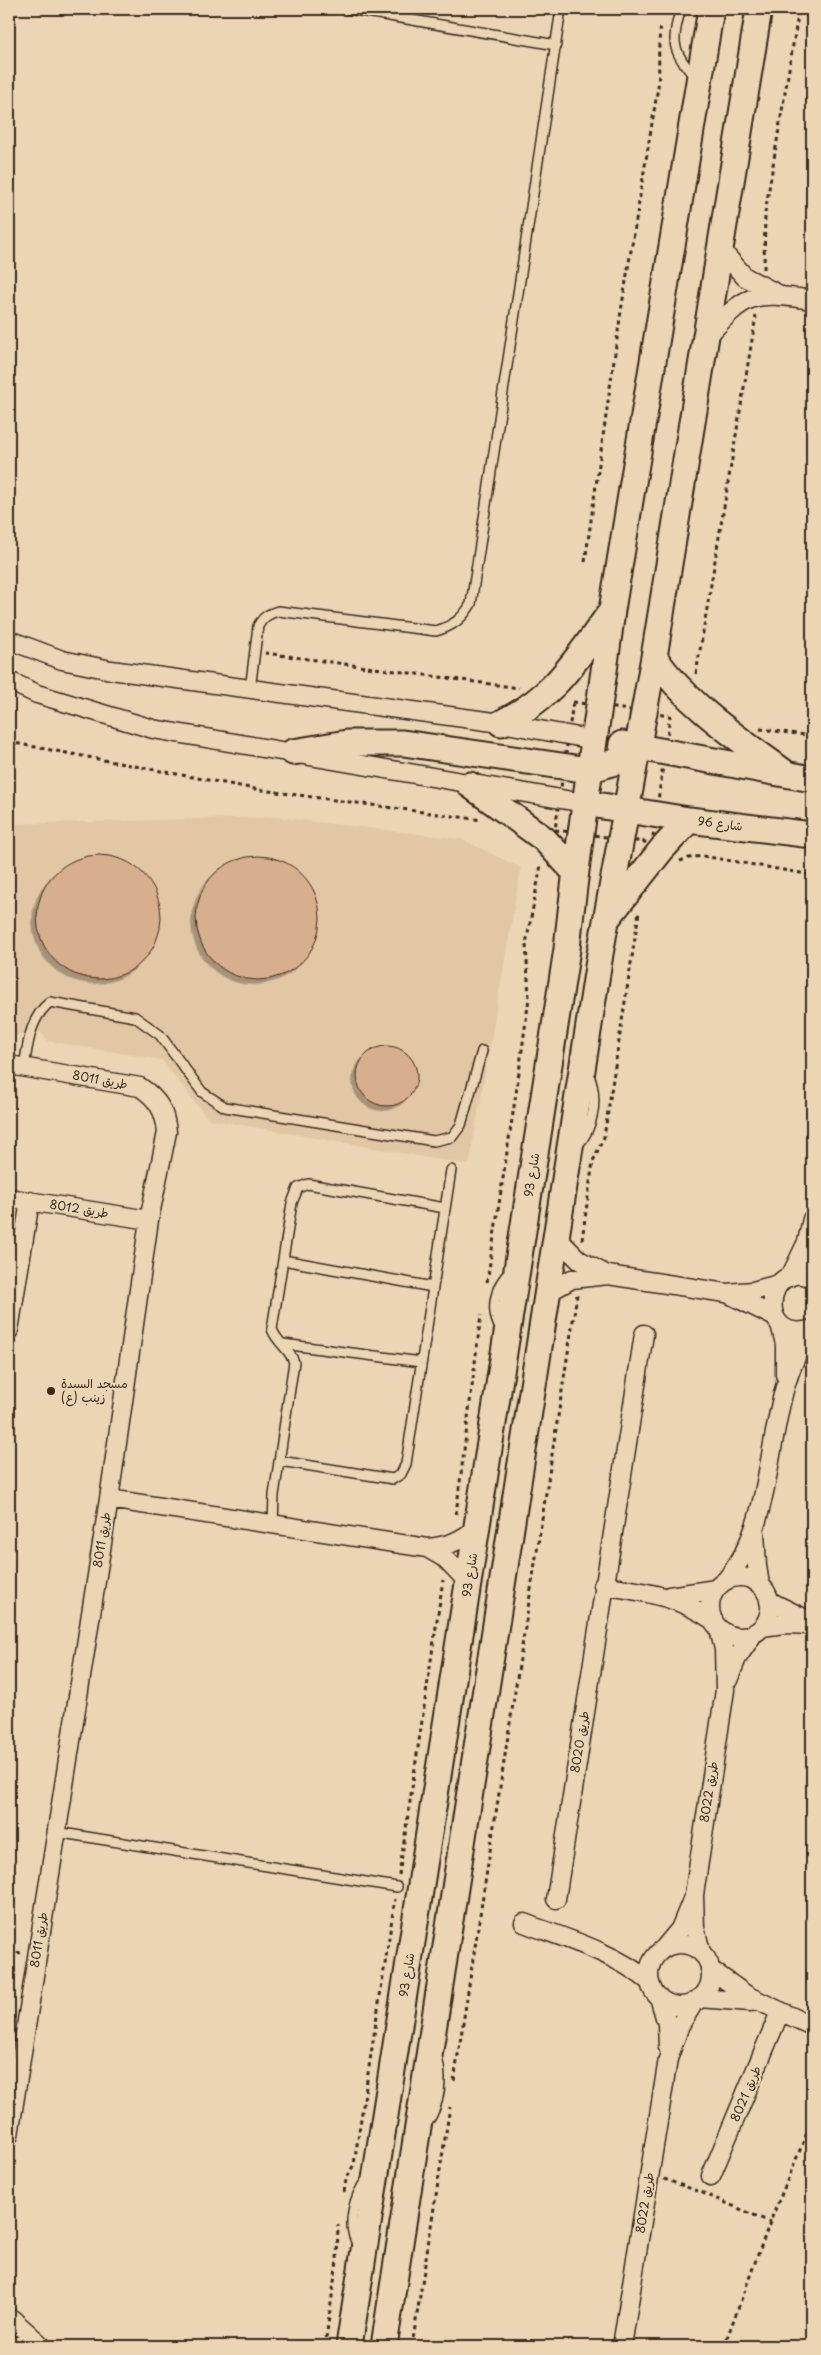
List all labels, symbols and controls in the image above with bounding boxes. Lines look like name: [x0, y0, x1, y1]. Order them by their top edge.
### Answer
street label: شارع 96: [697, 811, 744, 836]
street label: طريق 8011: [71, 1065, 129, 1093]
street label: شارع 93: [519, 1151, 544, 1198]
street label: طريق 8012: [48, 1194, 110, 1222]
place label: مسجد السيدة زينب (ع): [61, 1374, 128, 1407]
marker: مسجد السيدة زينب (ع): [45, 1385, 57, 1397]
street label: طريق 8011: [88, 1511, 114, 1569]
street label: شارع 93: [457, 1551, 482, 1598]
street label: طريق 8020: [565, 1709, 593, 1774]
street label: طريق 8022: [694, 1760, 722, 1824]
street label: طريق 8011: [25, 1911, 51, 1969]
street label: شارع 93: [394, 1951, 419, 1998]
street label: طريق 8021: [725, 2063, 765, 2124]
street label: طريق 8022: [630, 2171, 658, 2235]

